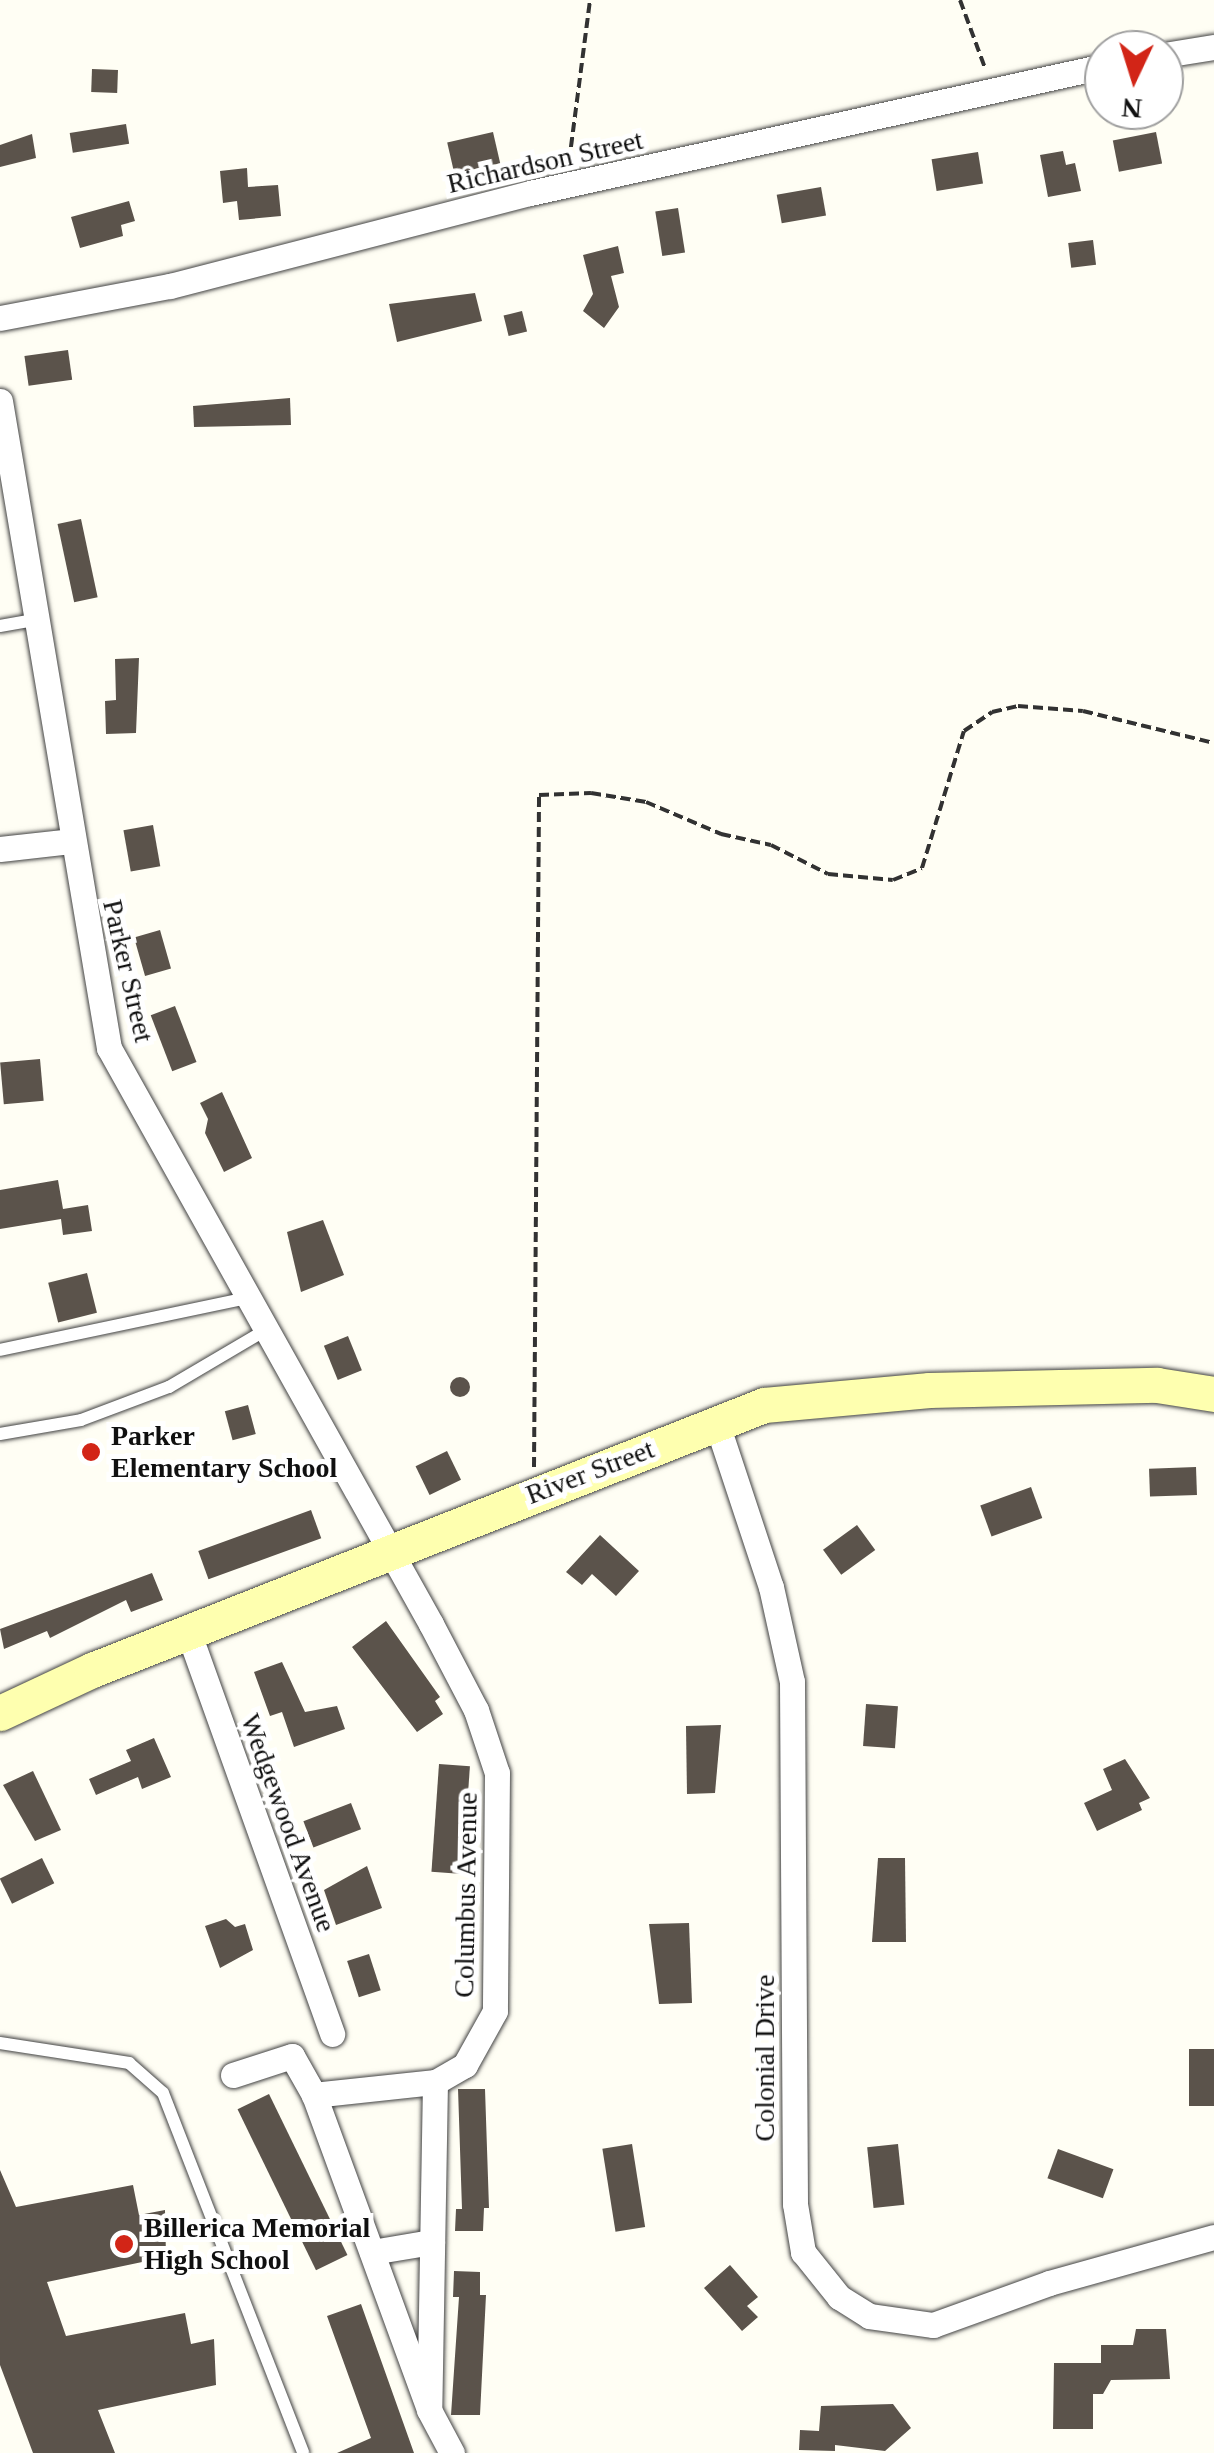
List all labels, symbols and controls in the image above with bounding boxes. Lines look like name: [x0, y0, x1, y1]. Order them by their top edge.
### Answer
north arrow: [1084, 30, 1184, 130]
text: N: [1121, 92, 1143, 125]
street label: Richardson Street: [444, 123, 646, 201]
street label: Parker Street: [95, 896, 161, 1046]
place label: Parker Elementary School: [111, 1419, 337, 1485]
street label: River Street: [521, 1432, 659, 1512]
marker: Parker Elementary School: [80, 1441, 102, 1463]
street label: Wedgewood Avenue: [233, 1709, 343, 1937]
street label: Columbus Avenue: [447, 1791, 485, 1999]
street label: Colonial Drive: [748, 1974, 782, 2142]
place label: Billerica Memorial High School: [144, 2211, 370, 2277]
marker: Billerica Memorial High School: [113, 2233, 135, 2255]

